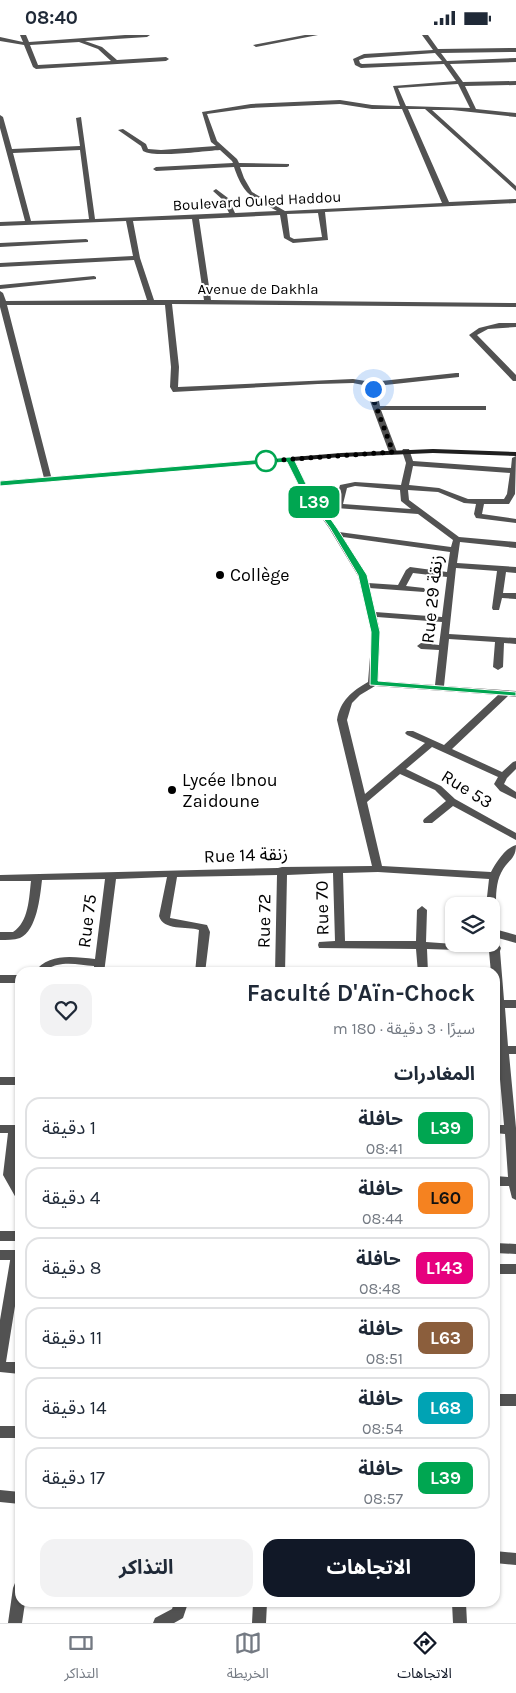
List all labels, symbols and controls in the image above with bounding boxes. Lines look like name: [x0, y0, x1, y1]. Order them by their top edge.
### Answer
text: 08:40: [25, 7, 78, 29]
street label: Boulevard Ouled Haddou: [172, 188, 342, 214]
street label: Avenue de Dakhla: [197, 280, 319, 298]
your location: [361, 377, 386, 402]
unlabelled marker: [255, 450, 277, 472]
line badge: L39: [285, 486, 343, 518]
text: L39: [298, 491, 330, 513]
street label: Rue 29 زنقة: [416, 554, 448, 644]
place label: Collège: [230, 564, 290, 586]
marker: Collège: [214, 569, 226, 581]
street label: Rue 53: [437, 765, 497, 813]
place label: Lycée Ibnou Zaidoune: [182, 769, 278, 812]
marker: Lycée Ibnou Zaidoune: [166, 784, 178, 796]
street label: Rue 14 زنقة: [203, 843, 289, 867]
street label: Rue 70: [311, 881, 333, 935]
street label: Rue 75: [73, 893, 101, 949]
street label: Rue 72: [253, 894, 275, 948]
map controls: [445, 897, 500, 952]
button: layers: [445, 897, 500, 952]
text: Faculté D'Aïn-Chock: [247, 979, 475, 1007]
button: heart: [40, 984, 92, 1036]
text: سيرًا · 3 دقيقة · 180 m: [333, 1019, 475, 1038]
text: المغادرات: [394, 1063, 475, 1085]
text: حافلة: [358, 1108, 403, 1130]
text: 1 دقيقة: [42, 1117, 96, 1139]
text: L39: [430, 1117, 461, 1139]
text: 08:41: [366, 1139, 403, 1158]
text: حافلة: [358, 1178, 403, 1200]
text: 4 دقيقة: [42, 1187, 100, 1209]
text: L60: [430, 1187, 461, 1209]
text: 08:44: [362, 1209, 403, 1228]
text: حافلة: [356, 1248, 401, 1270]
text: 8 دقيقة: [42, 1257, 101, 1279]
text: L143: [426, 1257, 463, 1279]
text: 08:48: [359, 1279, 401, 1298]
text: حافلة: [358, 1318, 403, 1340]
text: 11 دقيقة: [42, 1327, 102, 1349]
text: L63: [430, 1327, 461, 1349]
text: 08:51: [366, 1349, 403, 1368]
text: حافلة: [358, 1388, 403, 1410]
text: 14 دقيقة: [42, 1397, 107, 1419]
text: L68: [430, 1397, 461, 1419]
text: 08:54: [362, 1419, 403, 1438]
text: حافلة: [358, 1458, 403, 1480]
text: 17 دقيقة: [42, 1467, 105, 1489]
text: L39: [430, 1467, 461, 1489]
text: 08:57: [363, 1489, 403, 1508]
button: التذاكر: [40, 1539, 253, 1597]
button: الاتجاهات: [263, 1539, 475, 1597]
tab: التذاكر: [64, 1629, 98, 1688]
tab: الخريطة: [227, 1629, 269, 1688]
tab: الاتجاهات: [397, 1629, 452, 1688]

